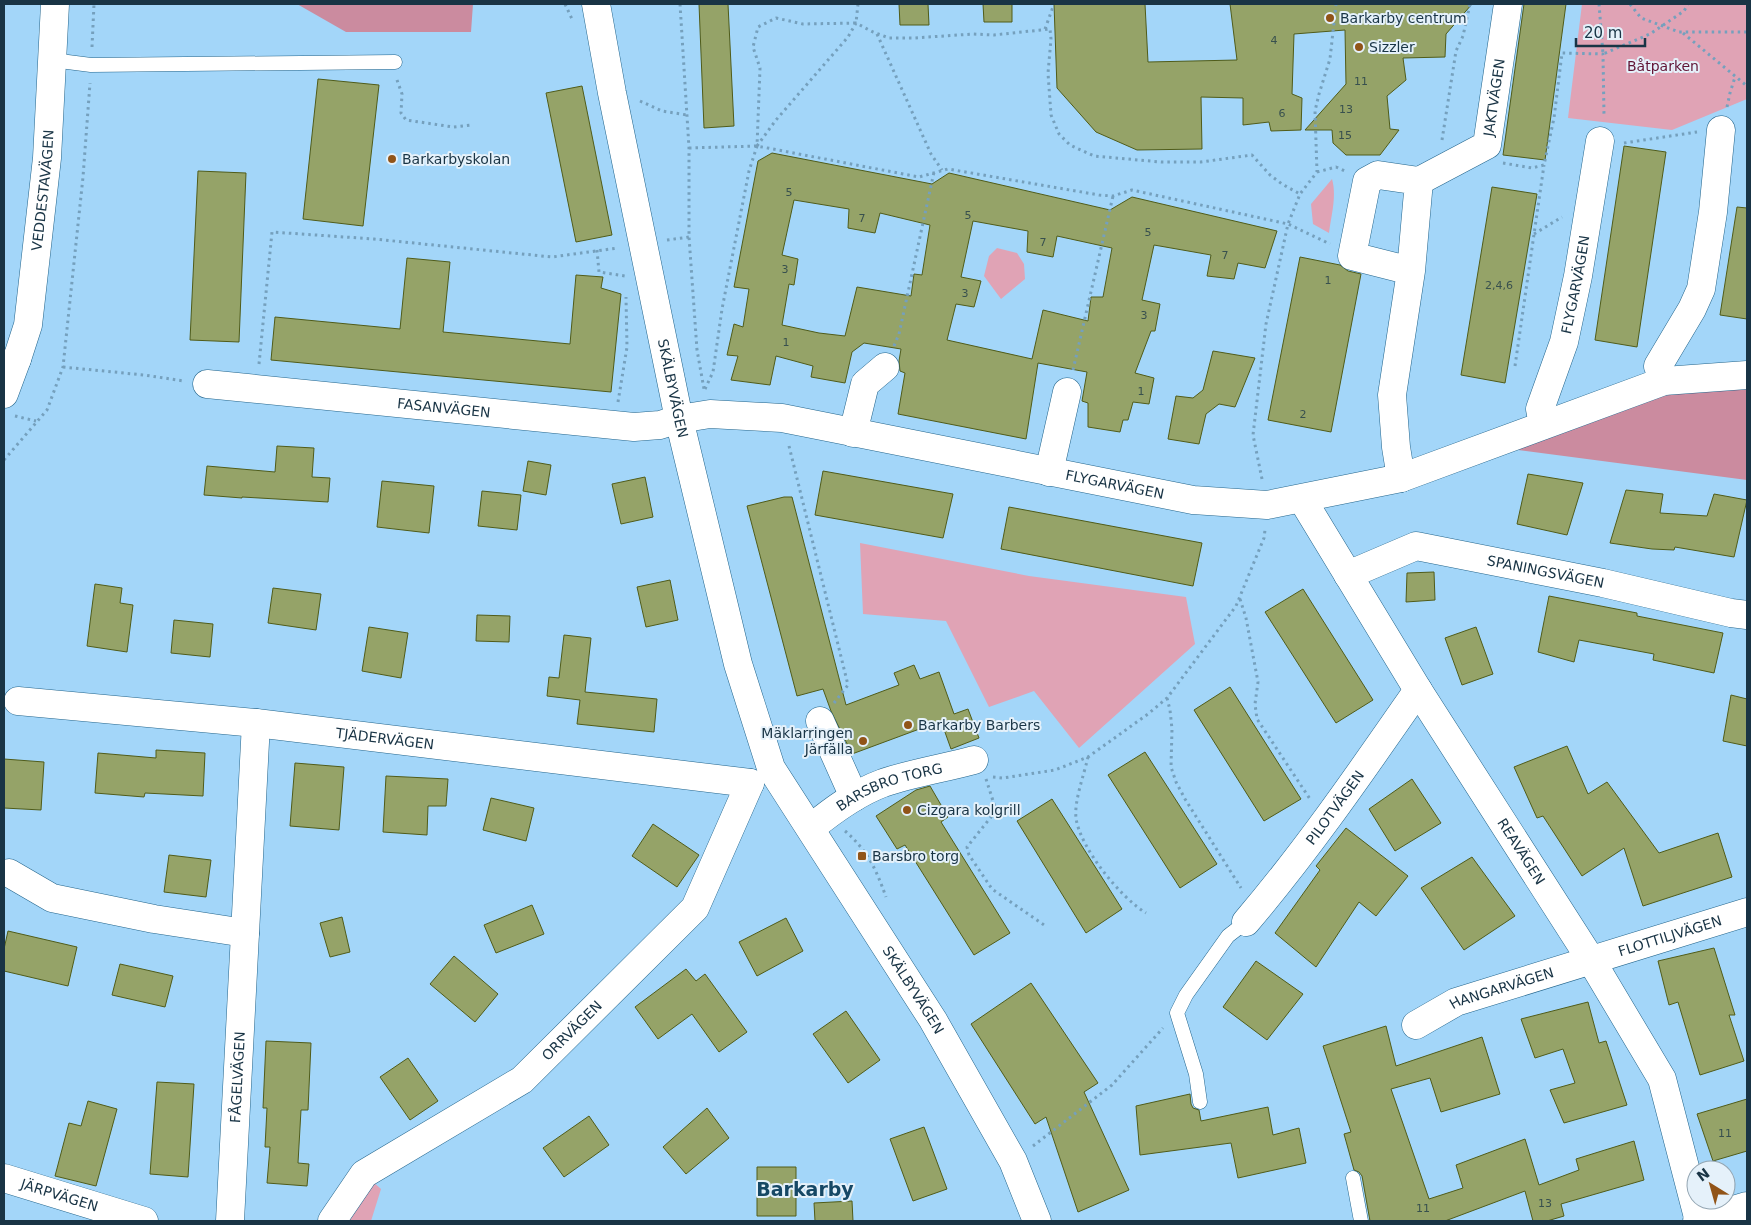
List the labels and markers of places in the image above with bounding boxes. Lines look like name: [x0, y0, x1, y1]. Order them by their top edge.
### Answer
place label: Barkarby centrum: [1340, 10, 1467, 26]
marker: Barkarby centrum: [1324, 12, 1336, 24]
place label: Sizzler: [1369, 39, 1415, 55]
marker: Sizzler: [1353, 41, 1365, 53]
place label: Barkarbyskolan: [402, 151, 510, 167]
marker: Barkarbyskolan: [386, 153, 398, 165]
place label: Barkarby Barbers: [918, 717, 1040, 733]
marker: Barkarby Barbers: [902, 719, 914, 731]
place label: Mäklarringen Järfälla: [761, 725, 853, 757]
marker: Mäklarringen Järfälla: [857, 735, 869, 747]
place label: Cizgara kolgrill: [917, 802, 1021, 818]
marker: Cizgara kolgrill: [901, 804, 913, 816]
place label: Barsbro torg: [872, 848, 959, 864]
marker: Barsbro torg: [856, 850, 868, 862]

